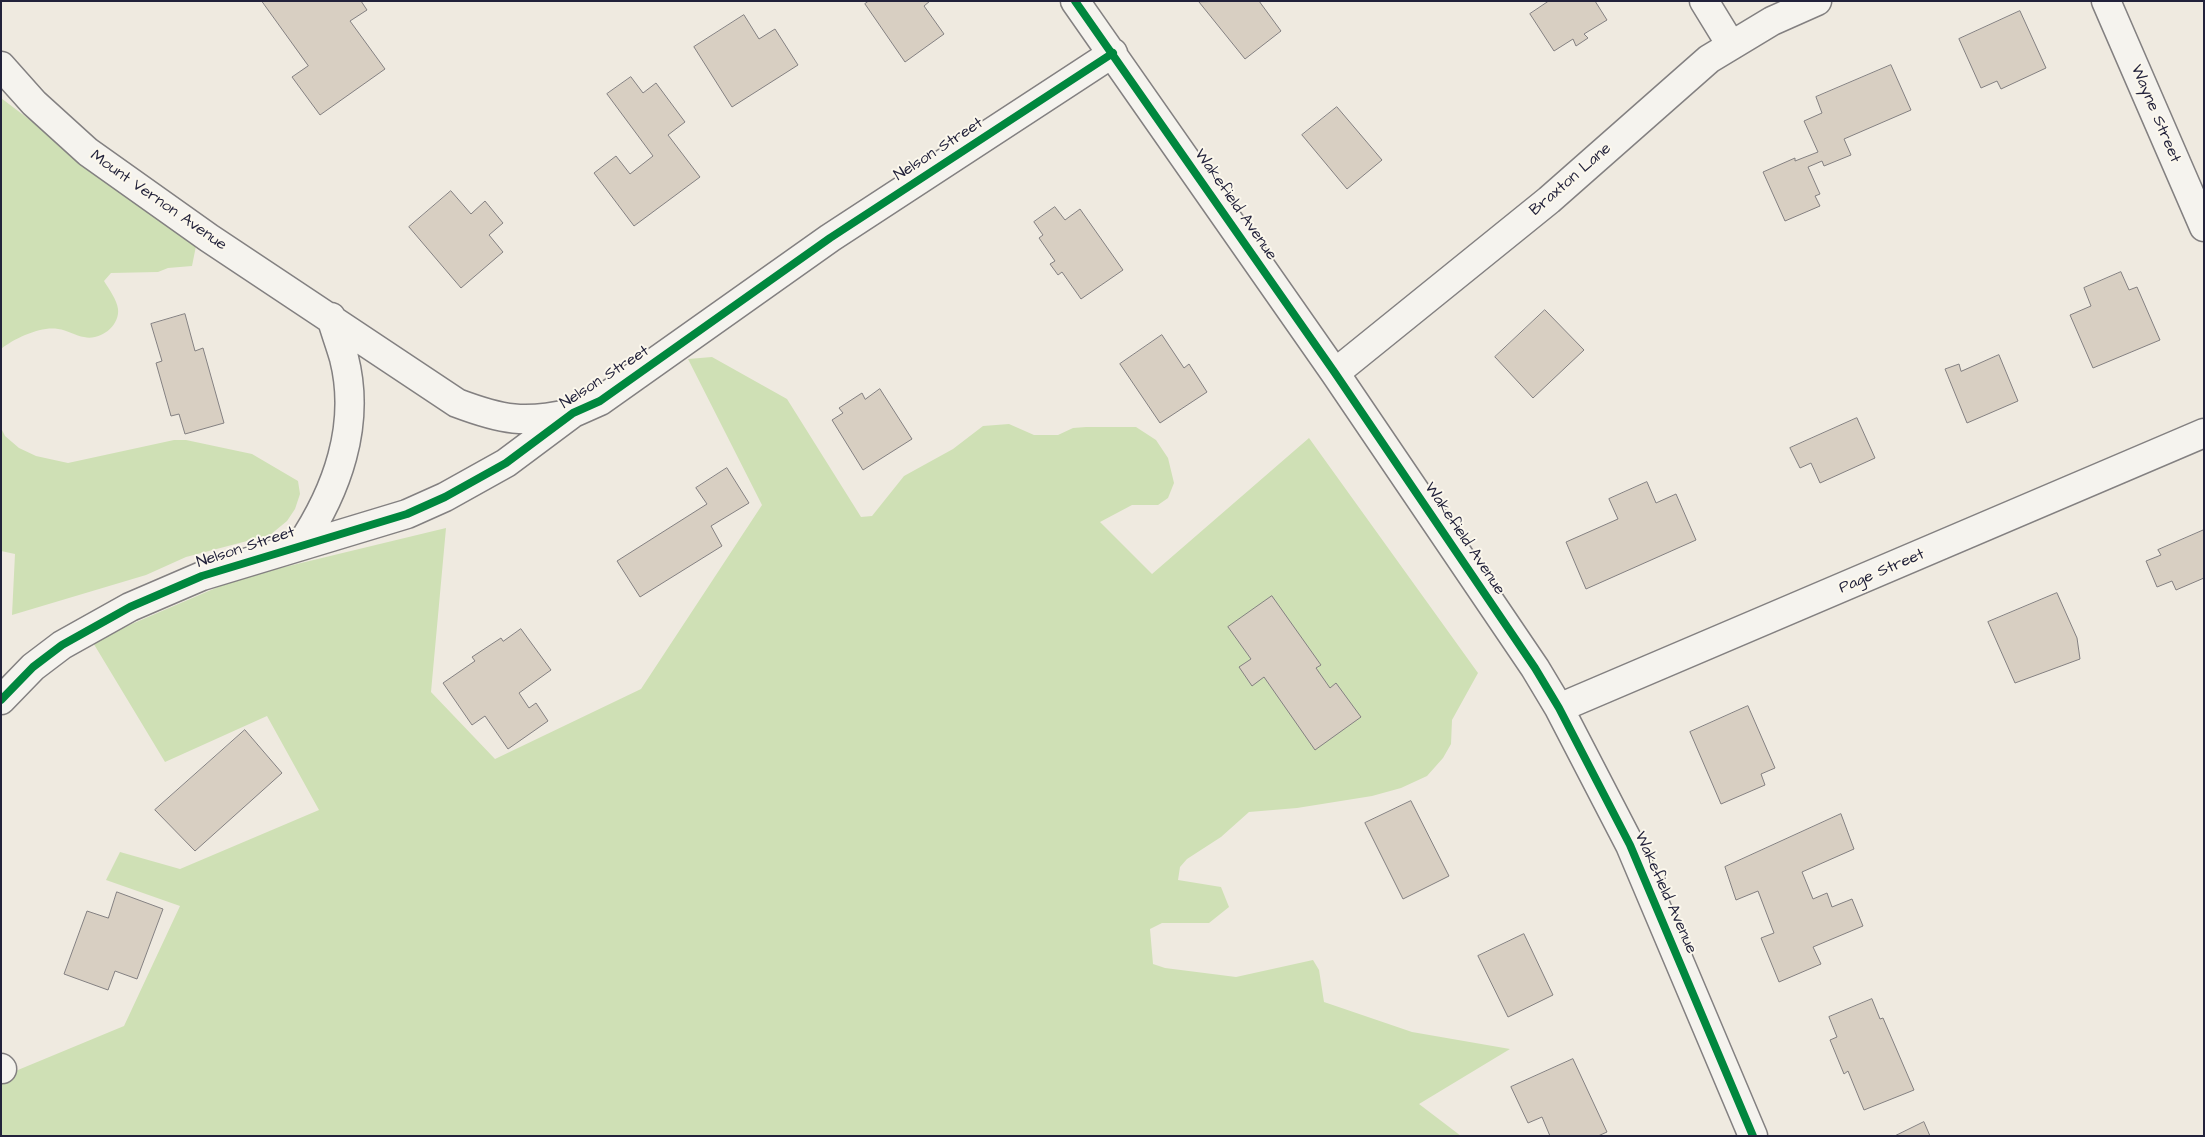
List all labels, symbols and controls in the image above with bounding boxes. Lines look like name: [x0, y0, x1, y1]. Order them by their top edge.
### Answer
street label: Wayne Street: [2126, 62, 2184, 166]
street label: Nelson Street: [891, 114, 987, 186]
street label: Braxton Lane: [1526, 139, 1616, 221]
street label: Wakefield Avenue: [1189, 146, 1281, 264]
street label: Mount Vernon Avenue: [86, 147, 230, 255]
street label: Nelson Street: [557, 342, 653, 414]
street label: Wakefield Avenue: [1419, 479, 1509, 599]
street label: Nelson Street: [195, 523, 297, 573]
street label: Page Street: [1836, 545, 1928, 599]
street label: Wakefield Avenue: [1630, 829, 1700, 957]

